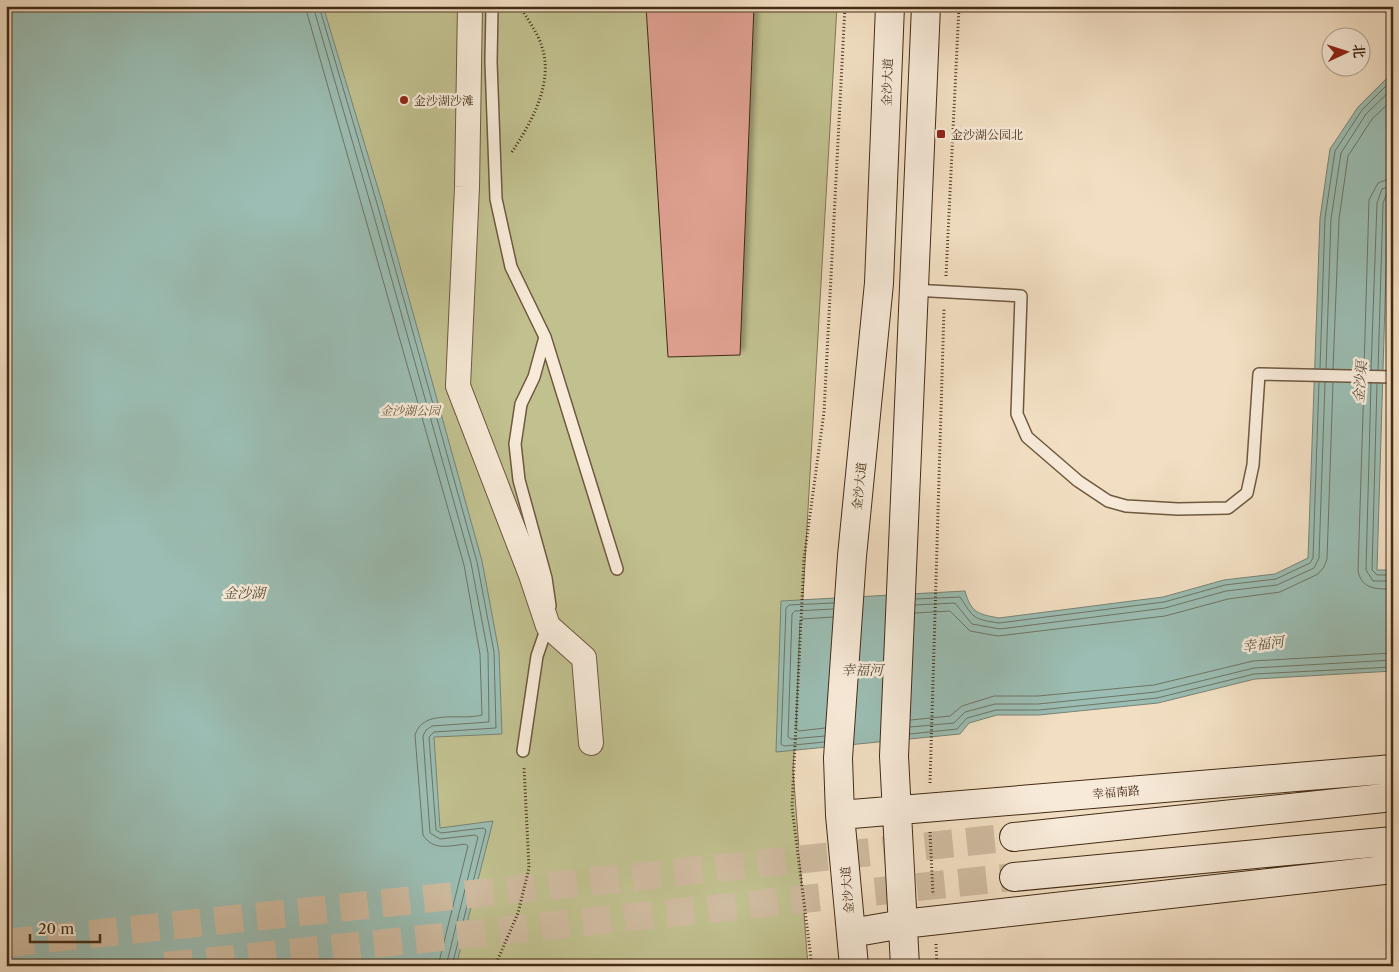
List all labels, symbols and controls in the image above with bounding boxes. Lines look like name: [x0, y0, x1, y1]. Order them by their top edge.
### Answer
north arrow: [1322, 28, 1372, 78]
text: 北: [1350, 43, 1368, 59]
street label: 金沙大道: [879, 58, 895, 106]
place label: 金沙湖沙滩: [414, 93, 474, 108]
marker: 金沙湖沙滩: [398, 94, 410, 106]
place label: 金沙湖公园北: [951, 127, 1023, 142]
marker: 金沙湖公园北: [935, 128, 947, 140]
water label: 金沙渠: [1349, 358, 1371, 404]
park label: 金沙湖公园: [380, 403, 442, 418]
street label: 金沙大道: [849, 461, 869, 511]
water label: 金沙湖: [223, 584, 268, 602]
water label: 幸福河: [1241, 632, 1288, 655]
water label: 幸福河: [841, 661, 886, 679]
street label: 幸福南路: [1091, 782, 1141, 802]
street label: 金沙大道: [837, 865, 857, 915]
scale bar: [30, 912, 100, 944]
text: 20 m: [38, 919, 74, 938]

